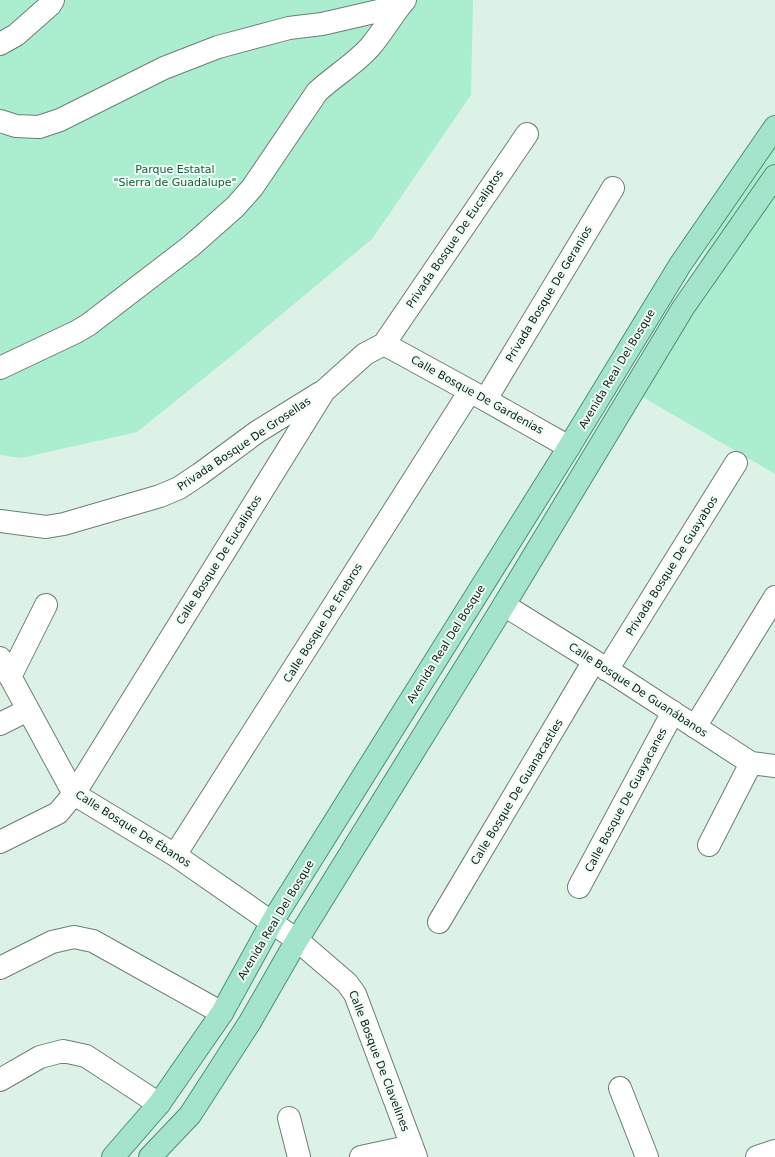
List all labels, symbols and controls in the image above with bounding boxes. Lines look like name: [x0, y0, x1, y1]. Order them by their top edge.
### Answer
park label: Parque Estatal "Sierra de Guadalupe": [114, 163, 237, 189]
street label: Privada Bosque De Eucaliptos: [404, 167, 506, 311]
street label: Privada Bosque De Geranios: [503, 223, 595, 364]
street label: Avenida Real Del Bosque: [576, 307, 658, 431]
street label: Calle Bosque De Gardenias: [408, 353, 546, 437]
street label: Privada Bosque De Grosellas: [175, 394, 313, 494]
street label: Calle Bosque De Eucaliptos: [174, 493, 264, 627]
street label: Privada Bosque De Guayabos: [623, 493, 721, 638]
street label: Calle Bosque De Enebros: [281, 561, 365, 685]
street label: Avenida Real Del Bosque: [404, 582, 488, 706]
street label: Calle Bosque De Guanábanos: [566, 640, 710, 740]
street label: Calle Bosque De Guanacastles: [468, 716, 566, 867]
street label: Calle Bosque De Guayacanes: [582, 725, 670, 874]
street label: Calle Bosque De Ébanos: [73, 788, 193, 870]
street label: Avenida Real Del Bosque: [235, 858, 317, 982]
street label: Calle Bosque De Clavelines: [346, 989, 412, 1134]

